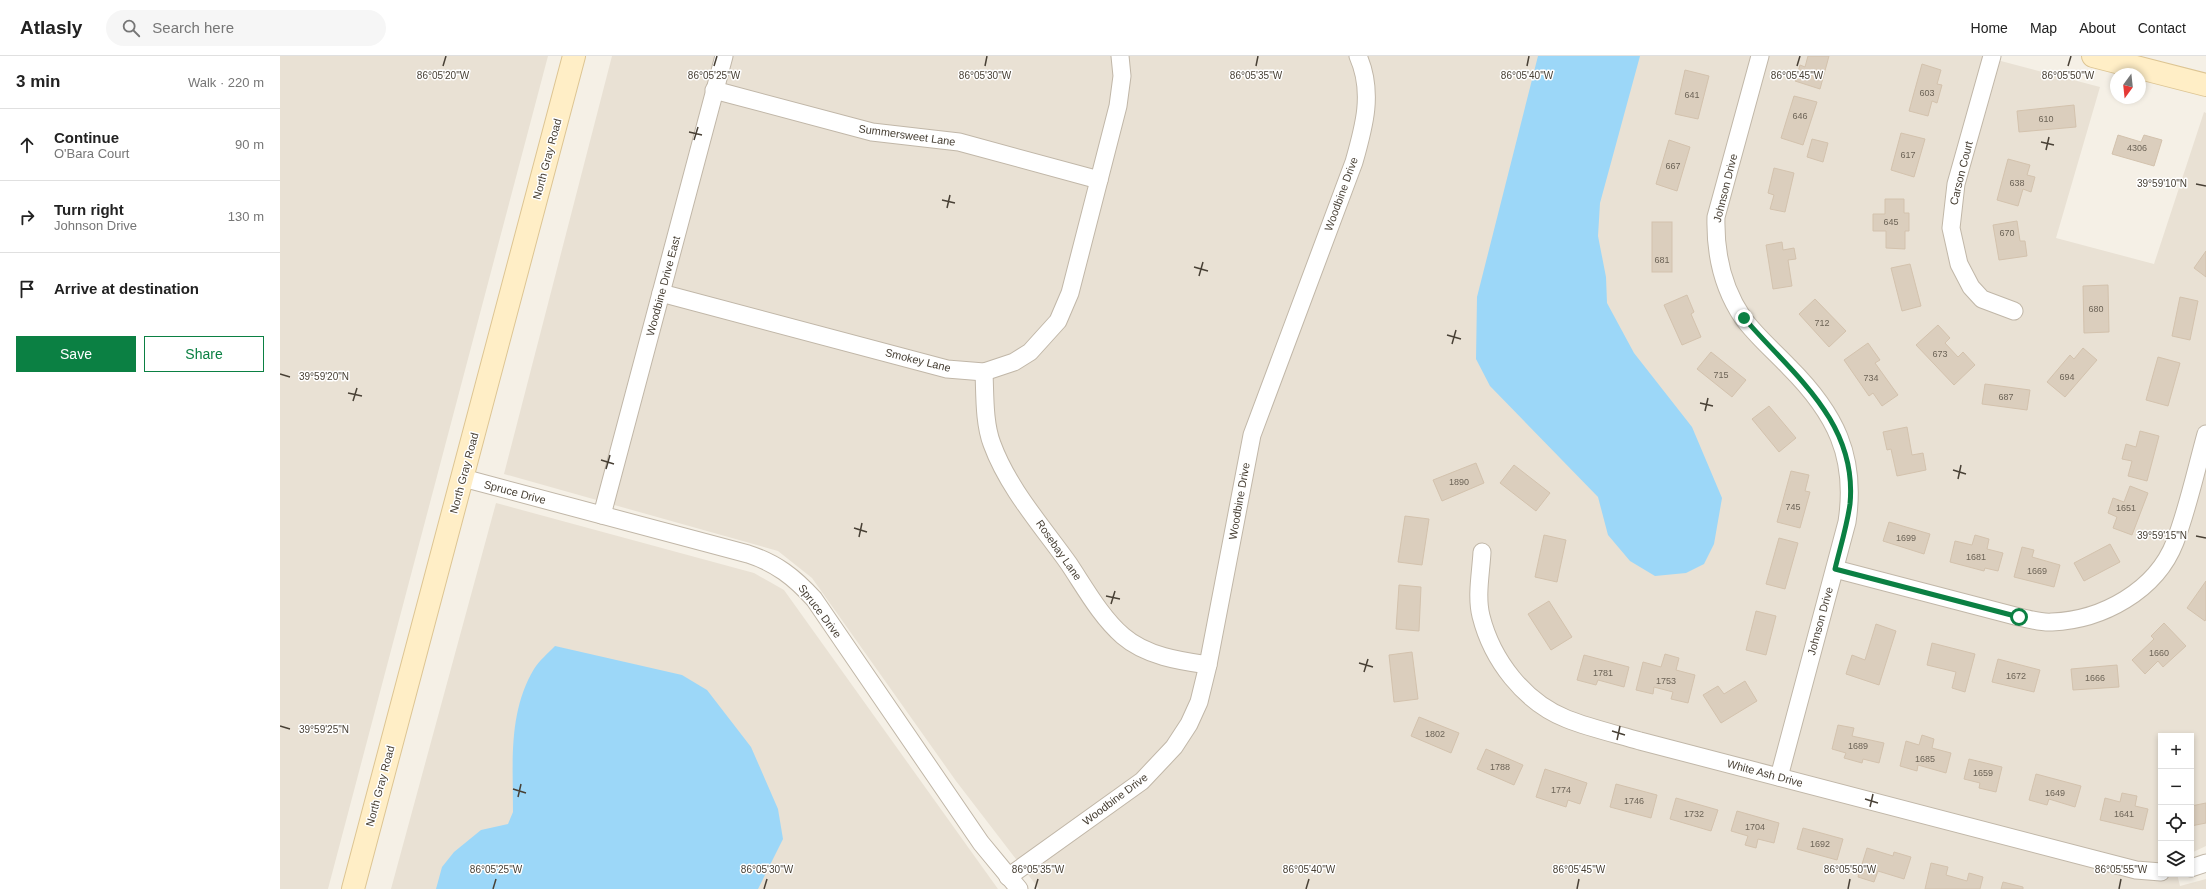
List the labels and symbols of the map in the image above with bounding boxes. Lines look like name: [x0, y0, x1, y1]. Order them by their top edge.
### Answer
north arrow: [2110, 68, 2146, 104]
text: 86°05'20"W: [417, 70, 470, 81]
text: 86°05'25"W: [688, 70, 741, 81]
text: 86°05'30"W: [959, 70, 1012, 81]
text: 86°05'35"W: [1230, 70, 1283, 81]
text: 86°05'40"W: [1501, 70, 1554, 81]
text: 86°05'45"W: [1771, 70, 1824, 81]
text: 86°05'50"W: [2042, 70, 2095, 81]
house number: 603: [1919, 88, 1935, 98]
house number: 641: [1684, 90, 1700, 100]
house number: 646: [1792, 111, 1808, 121]
house number: 610: [2038, 114, 2054, 124]
street label: North Gray Road: [530, 117, 564, 201]
street label: Summersweet Lane: [858, 122, 956, 148]
street label: Carson Court: [1947, 140, 1975, 206]
house number: 4306: [2127, 143, 2147, 153]
house number: 617: [1900, 150, 1916, 160]
street label: Johnson Drive: [1711, 152, 1739, 224]
street label: Woodbine Drive: [1322, 155, 1360, 233]
house number: 667: [1665, 161, 1681, 171]
house number: 638: [2009, 178, 2025, 188]
text: 39°59'10"N: [2137, 178, 2187, 189]
house number: 645: [1883, 217, 1899, 227]
house number: 670: [1999, 228, 2015, 238]
street label: Woodbine Drive East: [644, 235, 682, 337]
house number: 681: [1654, 255, 1670, 265]
house number: 680: [2088, 304, 2104, 314]
route end: [1735, 309, 1753, 327]
house number: 712: [1814, 318, 1830, 328]
street label: Smokey Lane: [884, 346, 952, 374]
house number: 673: [1932, 349, 1948, 359]
house number: 715: [1713, 370, 1729, 380]
text: 39°59'20"N: [299, 371, 349, 382]
house number: 694: [2059, 372, 2075, 382]
house number: 734: [1863, 373, 1879, 383]
house number: 687: [1998, 392, 2014, 402]
street label: North Gray Road: [447, 431, 481, 515]
street label: Woodbine Drive: [1226, 462, 1252, 540]
house number: 1890: [1449, 477, 1469, 487]
street label: Spruce Drive: [483, 478, 547, 506]
house number: 745: [1785, 502, 1801, 512]
house number: 1651: [2116, 503, 2136, 513]
street label: Rosebay Lane: [1034, 517, 1084, 583]
text: 39°59'15"N: [2137, 530, 2187, 541]
house number: 1699: [1896, 533, 1916, 543]
house number: 1681: [1966, 552, 1986, 562]
house number: 1669: [2027, 566, 2047, 576]
street label: Spruce Drive: [796, 582, 844, 640]
street label: Johnson Drive: [1805, 585, 1835, 657]
route start: [2010, 608, 2028, 626]
house number: 1660: [2149, 648, 2169, 658]
house number: 1781: [1593, 668, 1613, 678]
house number: 1672: [2006, 671, 2026, 681]
house number: 1666: [2085, 673, 2105, 683]
house number: 1753: [1656, 676, 1676, 686]
text: 39°59'25"N: [299, 724, 349, 735]
house number: 1802: [1425, 729, 1445, 739]
house number: 1689: [1848, 741, 1868, 751]
street label: North Gray Road: [363, 744, 397, 828]
house number: 1685: [1915, 754, 1935, 764]
street label: White Ash Drive: [1726, 757, 1804, 789]
house number: 1788: [1490, 762, 1510, 772]
house number: 1659: [1973, 768, 1993, 778]
street label: Woodbine Drive: [1080, 771, 1150, 827]
house number: 1774: [1551, 785, 1571, 795]
house number: 1649: [2045, 788, 2065, 798]
house number: 1746: [1624, 796, 1644, 806]
house number: 1732: [1684, 809, 1704, 819]
house number: 1641: [2114, 809, 2134, 819]
house number: 1704: [1745, 822, 1765, 832]
house number: 1692: [1810, 839, 1830, 849]
text: 86°05'25"W: [470, 864, 523, 875]
text: 86°05'30"W: [741, 864, 794, 875]
text: 86°05'35"W: [1012, 864, 1065, 875]
text: 86°05'40"W: [1283, 864, 1336, 875]
text: 86°05'45"W: [1553, 864, 1606, 875]
text: 86°05'50"W: [1824, 864, 1877, 875]
text: 86°05'55"W: [2095, 864, 2148, 875]

